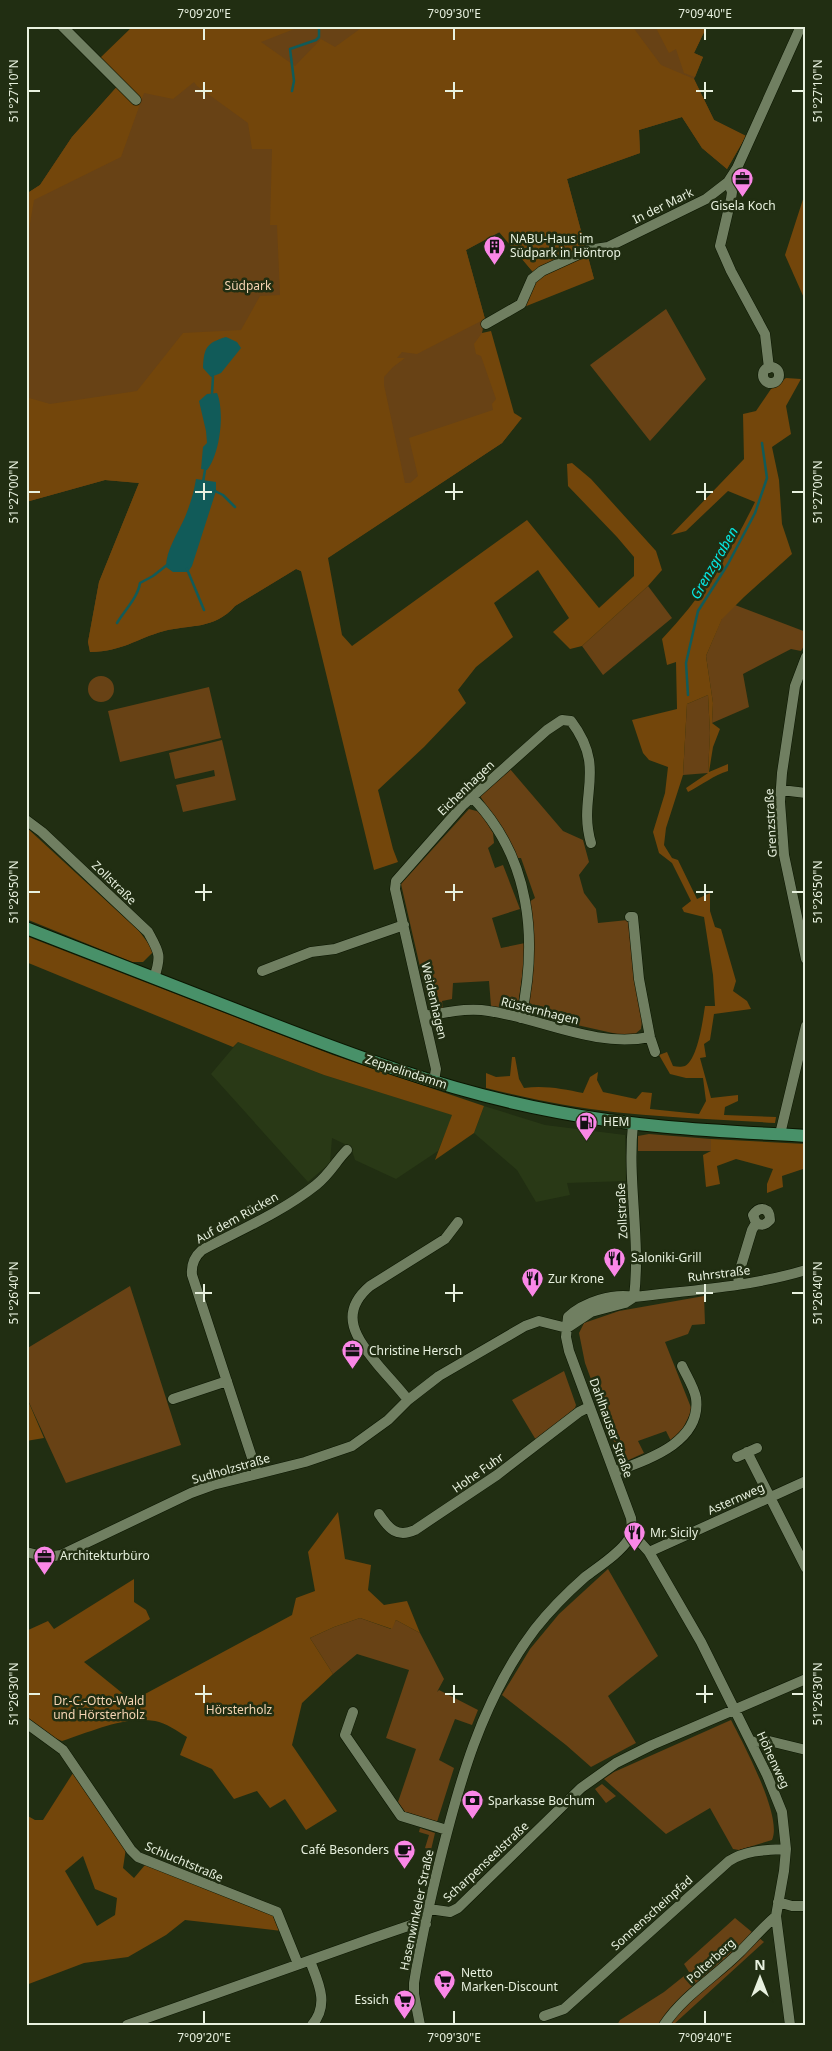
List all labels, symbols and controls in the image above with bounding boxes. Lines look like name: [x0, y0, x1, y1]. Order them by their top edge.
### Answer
text: 7°09'20"E: [177, 5, 231, 22]
text: 7°09'30"E: [427, 5, 481, 22]
text: 7°09'40"E: [678, 5, 732, 22]
text: 51°27'10"N: [5, 59, 22, 123]
text: 51°27'10"N: [809, 59, 826, 123]
office icon: Gisela Koch: [731, 167, 755, 198]
street label: In der Mark: [629, 183, 697, 228]
place label: Gisela Koch: [710, 197, 776, 214]
place label: NABU-Haus im Südpark in Höntrop: [510, 230, 621, 261]
building icon: NABU-Haus im Südpark in Höntrop: [482, 234, 506, 265]
park label: Südpark: [225, 277, 272, 294]
text: 51°27'00"N: [5, 460, 22, 524]
text: 51°27'00"N: [809, 460, 826, 524]
water label: Grenzgraben: [685, 523, 742, 602]
street label: Eichenhagen: [434, 756, 498, 819]
street label: Grenzstraße: [760, 788, 781, 858]
street label: Zollstraße: [88, 857, 141, 908]
text: 51°26'50"N: [5, 860, 22, 924]
text: 51°26'50"N: [809, 860, 826, 924]
street label: Weidenhagen: [417, 961, 452, 1041]
street label: Rüsternhagen: [499, 993, 581, 1028]
street label: Zeppelindamm: [363, 1050, 449, 1093]
fuel station icon: HEM: [575, 1110, 599, 1141]
place label: HEM: [603, 1113, 629, 1130]
street label: Zollstraße: [612, 1182, 631, 1240]
street label: Auf dem Rücken: [192, 1188, 281, 1247]
restaurant icon: Saloniki-Grill: [603, 1246, 627, 1277]
place label: Saloniki-Grill: [631, 1249, 702, 1266]
text: 51°26'40"N: [5, 1261, 22, 1325]
street label: Ruhrstraße: [687, 1261, 752, 1286]
text: 51°26'40"N: [809, 1261, 826, 1325]
restaurant icon: Zur Krone: [520, 1267, 544, 1298]
place label: Zur Krone: [548, 1270, 604, 1287]
office icon: Christine Hersch: [341, 1339, 365, 1370]
place label: Christine Hersch: [369, 1342, 462, 1359]
street label: Dahlhauser Straße: [586, 1376, 637, 1480]
street label: Sudholzstraße: [190, 1449, 272, 1488]
street label: Hohe Fuhr: [448, 1449, 507, 1497]
street label: Asternweg: [705, 1478, 767, 1519]
restaurant icon: Mr. Sicily: [622, 1521, 646, 1552]
place label: Mr. Sicily: [650, 1524, 699, 1541]
office icon: Architekturbüro: [32, 1544, 56, 1575]
place label: Architekturbüro: [60, 1547, 150, 1564]
text: 51°26'30"N: [5, 1662, 22, 1726]
text: 51°26'30"N: [809, 1662, 826, 1726]
park label: Dr.-C.-Otto-Wald und Hörsterholz: [53, 1692, 145, 1723]
park label: Hörsterholz: [206, 1701, 273, 1718]
street label: Höhenweg: [753, 1728, 794, 1791]
bank icon: Sparkasse Bochum: [460, 1789, 484, 1820]
place label: Sparkasse Bochum: [488, 1792, 595, 1809]
street label: Scharpenseelstraße: [439, 1817, 532, 1906]
street label: Schluchtstraße: [142, 1837, 226, 1886]
cafe icon: Café Besonders: [393, 1838, 417, 1869]
place label: Café Besonders: [301, 1841, 389, 1858]
street label: Hasenwinkeler Straße: [395, 1848, 438, 1972]
street label: Sonnenscheinpfad: [607, 1871, 696, 1954]
street label: Polterberg: [683, 1934, 739, 1987]
north arrow: [734, 1954, 784, 2004]
text: N: [754, 1955, 766, 1974]
place label: Netto Marken-Discount: [461, 1964, 558, 1995]
supermarket icon: Netto Marken-Discount: [433, 1968, 457, 1999]
supermarket icon: Essich: [393, 1988, 417, 2019]
place label: Essich: [355, 1991, 389, 2008]
text: 7°09'20"E: [177, 2029, 231, 2046]
text: 7°09'30"E: [427, 2029, 481, 2046]
text: 7°09'40"E: [678, 2029, 732, 2046]

